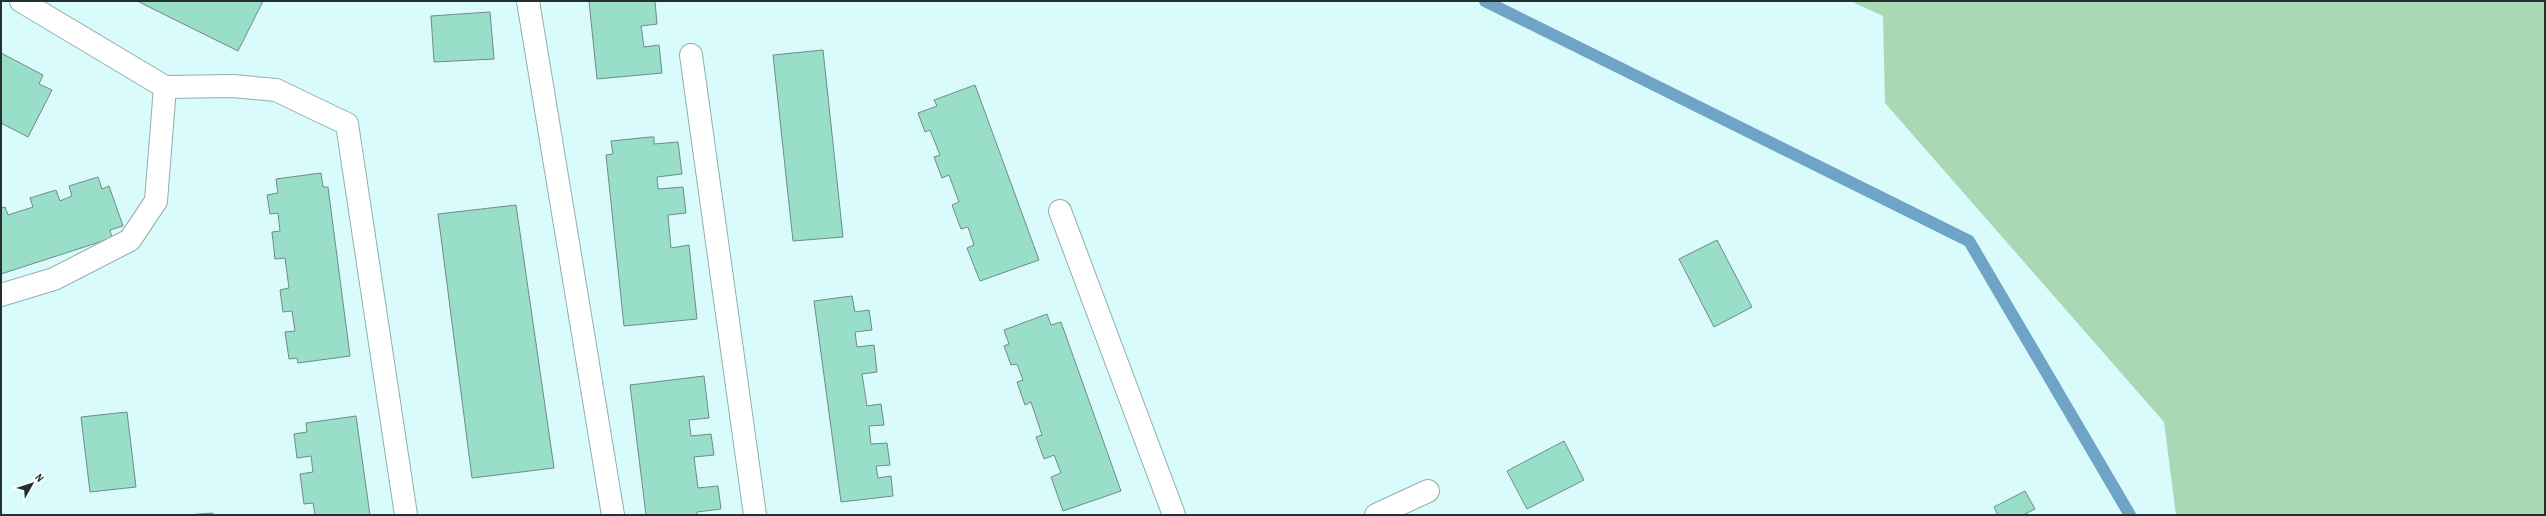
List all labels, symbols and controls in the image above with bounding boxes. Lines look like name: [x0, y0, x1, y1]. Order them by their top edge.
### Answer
north arrow: [12, 464, 52, 504]
text: N: [32, 471, 47, 485]

